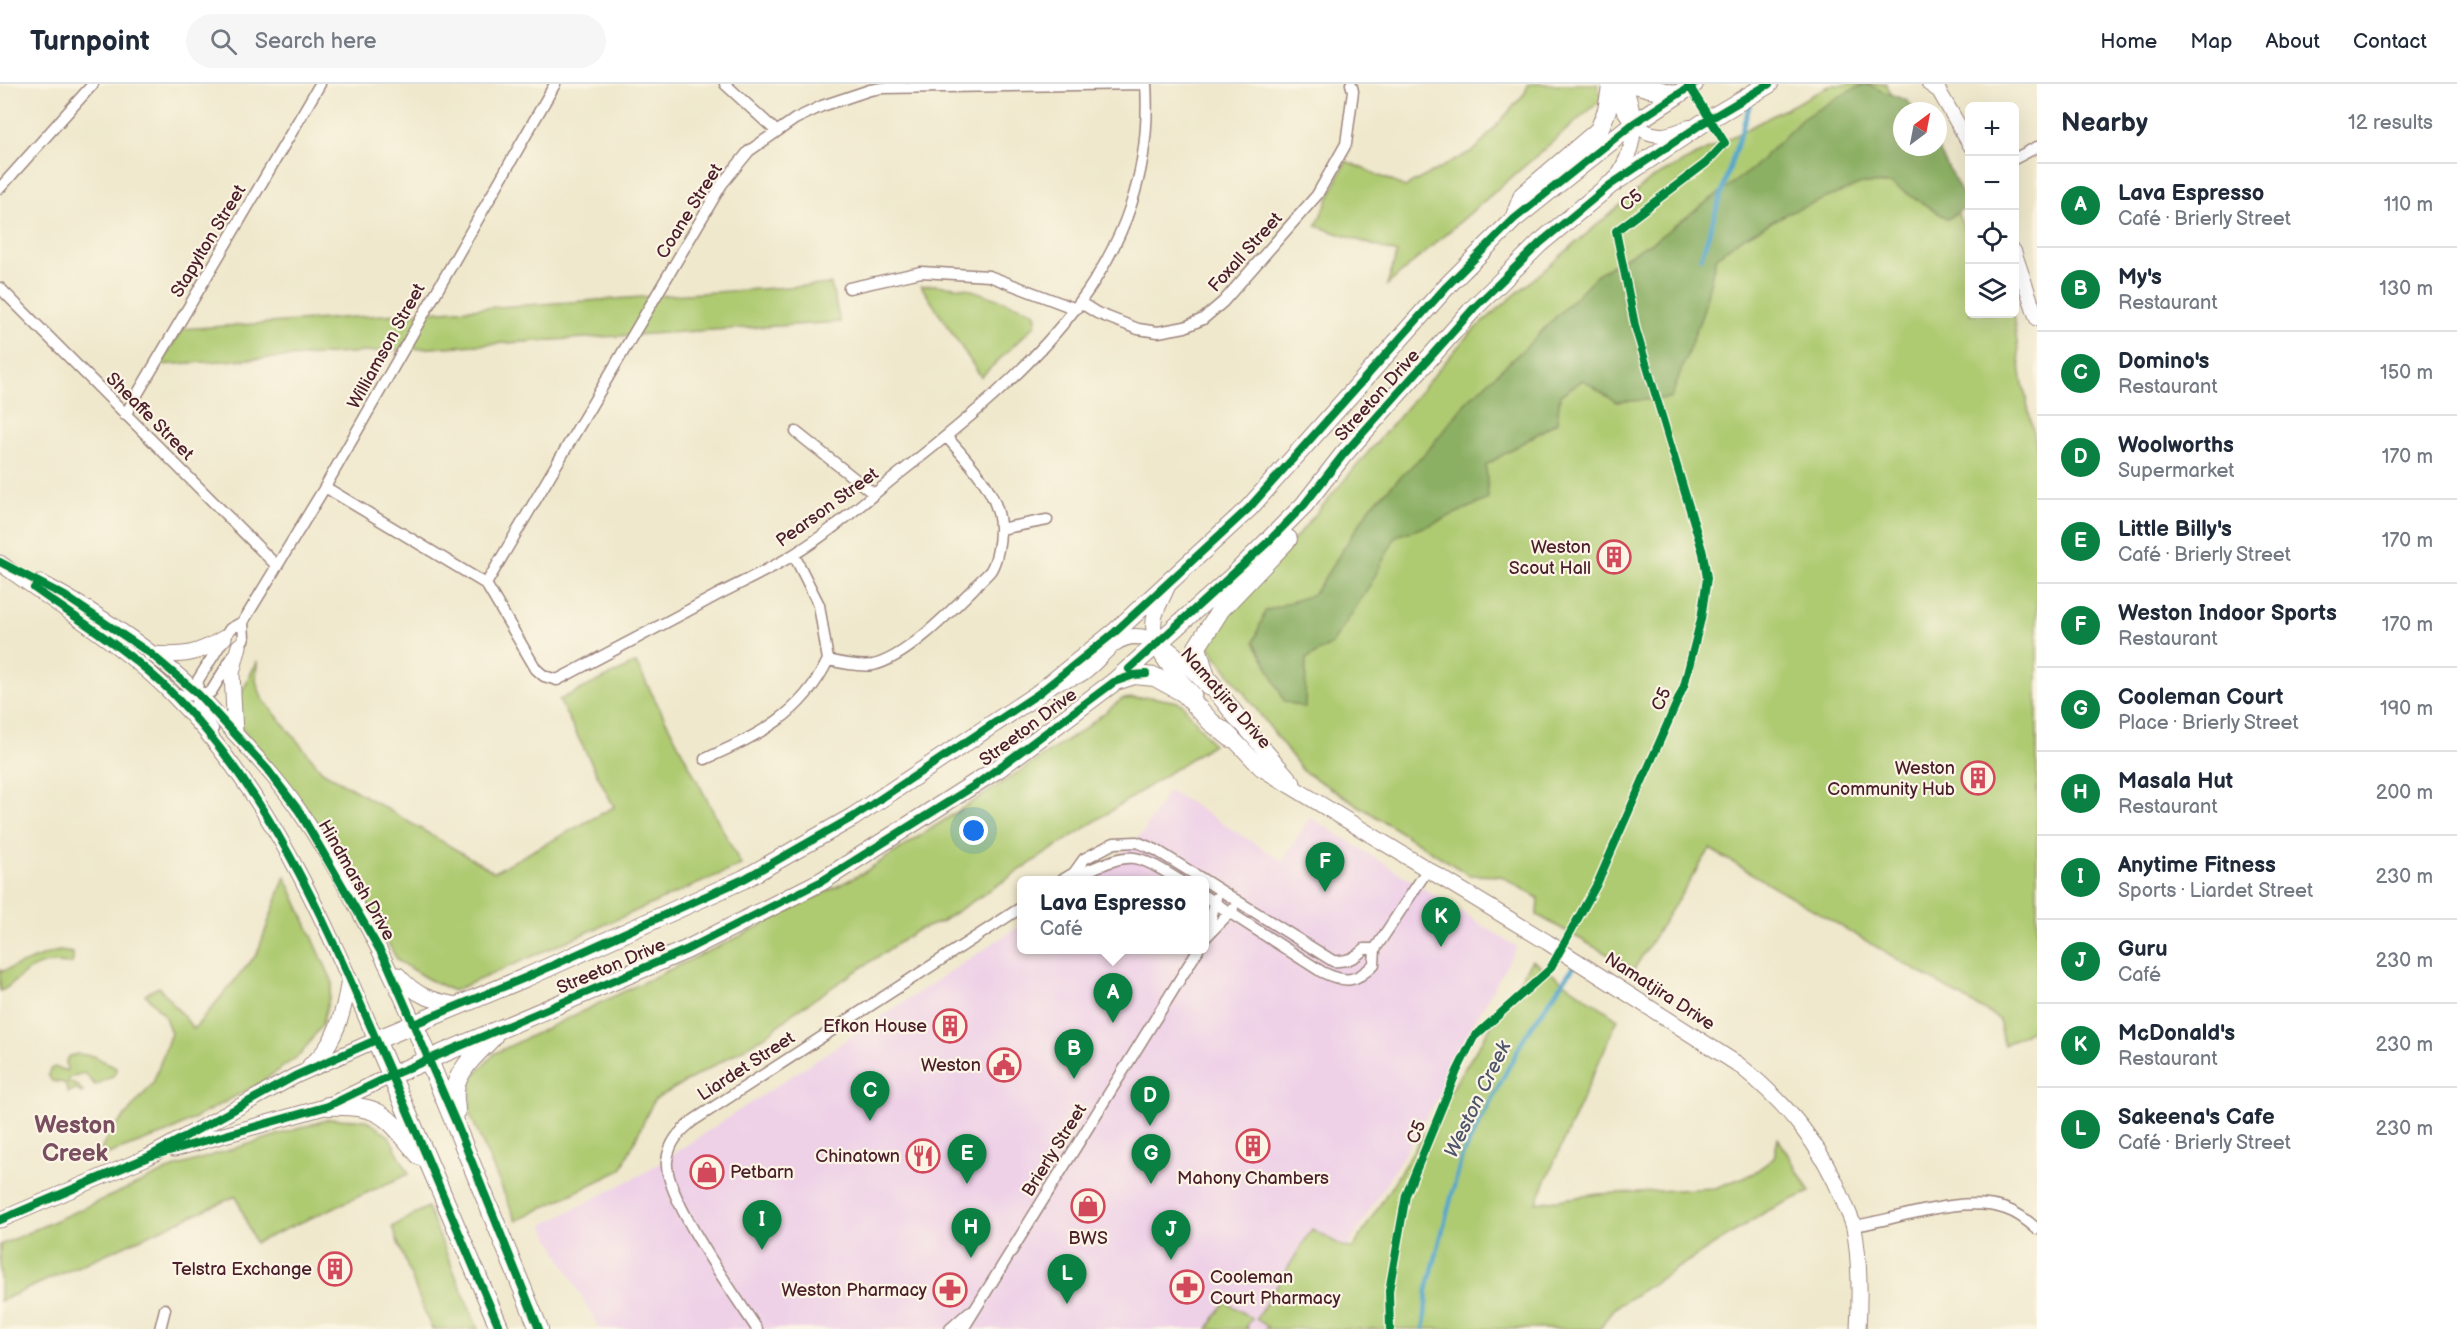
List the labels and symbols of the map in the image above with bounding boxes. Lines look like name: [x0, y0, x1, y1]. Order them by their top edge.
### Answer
north arrow: [1893, 102, 1947, 156]
street label: Coane Street: [652, 160, 727, 263]
street label: Stapylton Street: [167, 181, 251, 301]
street label: C5: [1616, 185, 1647, 216]
street label: Foxall Street: [1204, 208, 1287, 296]
street label: Williamson Street: [343, 279, 430, 413]
street label: Streeton Drive: [1331, 345, 1424, 446]
street label: Sheaffe Street: [101, 368, 198, 465]
street label: Pearson Street: [772, 463, 883, 552]
place label: Weston Scout Hall: [1509, 537, 1591, 579]
building icon: Weston Scout Hall: [1596, 539, 1632, 575]
street label: Namatjira Drive: [1176, 643, 1275, 753]
street label: Streeton Drive: [975, 684, 1081, 771]
street label: C5: [1647, 684, 1676, 714]
place label: Weston Community Hub: [1827, 758, 1955, 800]
building icon: Weston Community Hub: [1960, 760, 1996, 796]
street label: Hindmarsh Drive: [314, 816, 400, 944]
your location: [959, 816, 988, 845]
pin: F: [1306, 842, 1344, 892]
pin: K: [1422, 898, 1460, 947]
street label: Streeton Drive: [553, 934, 669, 999]
street label: Namatjira Drive: [1601, 948, 1719, 1035]
pin: A: [1094, 974, 1132, 1023]
building icon: Efkon House: [932, 1008, 968, 1044]
place label: Efkon House: [823, 1016, 927, 1037]
street label: Liardet Street: [694, 1027, 799, 1106]
pin: B: [1054, 1030, 1094, 1079]
water label: Weston Creek: [1439, 1036, 1517, 1162]
public building icon: Weston: [986, 1047, 1022, 1083]
place label: Weston: [921, 1055, 981, 1076]
pin: C: [850, 1072, 890, 1121]
pin: D: [1130, 1076, 1170, 1126]
street label: Brierly Street: [1018, 1100, 1091, 1200]
district label: Weston Creek: [34, 1111, 116, 1168]
street label: C5: [1402, 1118, 1431, 1147]
building icon: Mahony Chambers: [1235, 1128, 1271, 1164]
pin: E: [948, 1134, 986, 1184]
pin: G: [1132, 1134, 1170, 1184]
restaurant icon: Chinatown: [905, 1138, 941, 1174]
place label: Chinatown: [815, 1146, 900, 1167]
shop icon: Petbarn: [689, 1154, 725, 1190]
place label: Petbarn: [730, 1162, 794, 1183]
place label: Mahony Chambers: [1177, 1168, 1329, 1189]
shop icon: BWS: [1070, 1188, 1106, 1224]
pin: I: [742, 1200, 782, 1250]
pin: H: [952, 1208, 990, 1258]
pin: J: [1152, 1210, 1190, 1260]
place label: BWS: [1068, 1228, 1108, 1249]
building icon: Telstra Exchange: [317, 1251, 353, 1287]
pin: L: [1048, 1254, 1086, 1304]
place label: Telstra Exchange: [172, 1259, 312, 1280]
place label: Cooleman Court Pharmacy: [1210, 1267, 1341, 1309]
pharmacy icon: Cooleman Court Pharmacy: [1169, 1269, 1205, 1305]
pharmacy icon: Weston Pharmacy: [932, 1272, 968, 1308]
place label: Weston Pharmacy: [781, 1280, 928, 1301]

